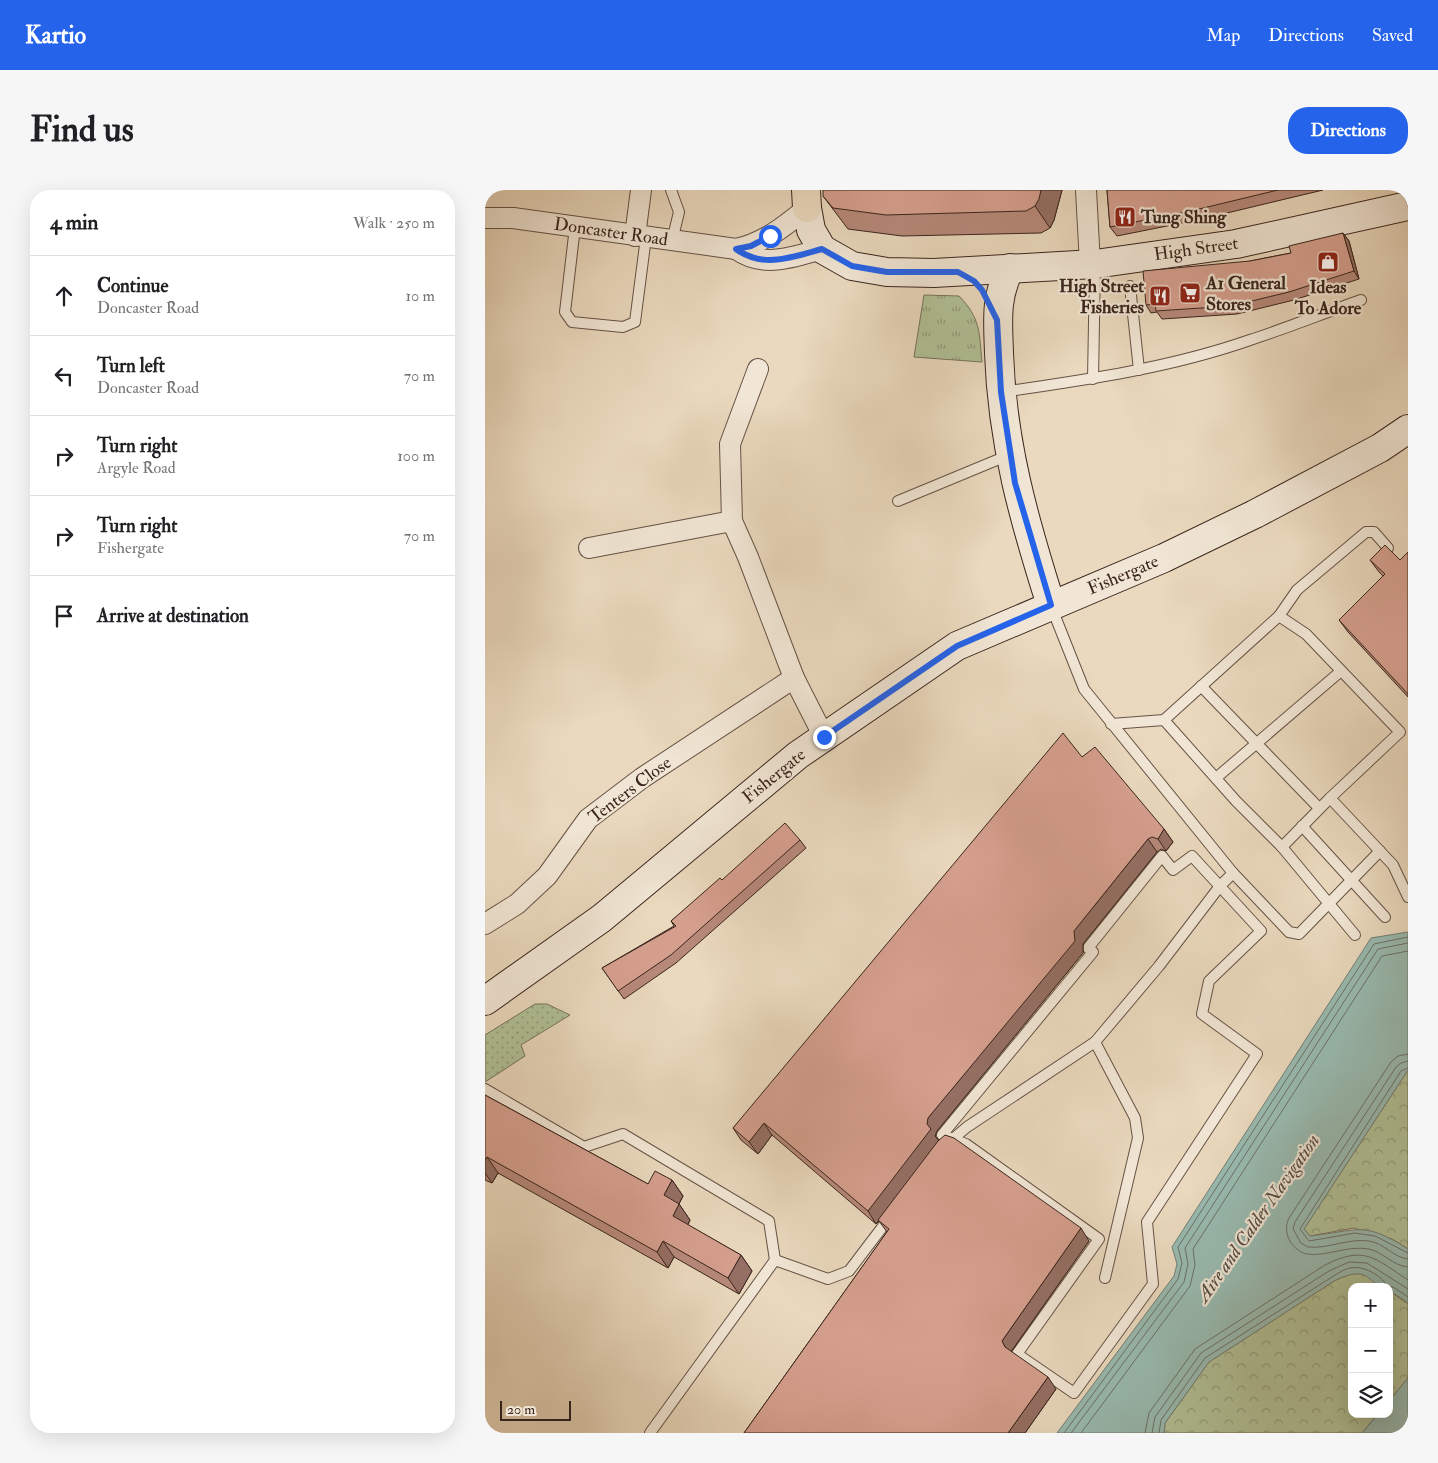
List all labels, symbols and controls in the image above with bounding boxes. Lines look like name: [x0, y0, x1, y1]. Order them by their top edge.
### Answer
text: Kartio: [25, 20, 86, 51]
text: Map: [1207, 24, 1240, 47]
text: Directions: [1268, 24, 1344, 47]
text: Saved: [1372, 24, 1413, 47]
button: Directions: [1288, 107, 1408, 154]
text: Find us: [30, 108, 134, 152]
restaurant icon: Tung Shing: [1113, 205, 1137, 229]
place label: Tung Shing: [1140, 206, 1227, 229]
text: 4 min: [50, 209, 98, 236]
text: Walk · 250 m: [353, 213, 435, 233]
street label: Doncaster Road: [553, 213, 670, 251]
route start: [759, 225, 782, 248]
street label: High Street: [1152, 232, 1240, 266]
shop icon: Ideas To Adore: [1316, 250, 1340, 274]
place label: A1 General Stores: [1205, 272, 1286, 316]
text: Continue: [97, 274, 168, 298]
place label: High Street Fisheries: [1059, 275, 1144, 319]
place label: Ideas To Adore: [1294, 276, 1362, 320]
supermarket icon: A1 General Stores: [1178, 281, 1202, 305]
icon: ahead: [50, 282, 78, 310]
restaurant icon: High Street Fisheries: [1148, 284, 1172, 308]
text: 10 m: [405, 286, 435, 306]
text: Doncaster Road: [97, 298, 199, 318]
text: Turn left: [97, 354, 165, 378]
icon: left: [50, 362, 78, 390]
text: 70 m: [404, 366, 435, 386]
text: Doncaster Road: [97, 378, 199, 398]
text: Turn right: [97, 434, 177, 458]
icon: right: [50, 442, 78, 470]
text: 100 m: [397, 446, 435, 466]
text: Argyle Road: [97, 458, 176, 478]
text: Turn right: [97, 514, 177, 538]
icon: right: [50, 522, 78, 550]
text: 70 m: [404, 526, 435, 546]
text: Fishergate: [97, 538, 164, 558]
street label: Fishergate: [1084, 550, 1163, 600]
icon: arrive: [50, 602, 78, 630]
text: Arrive at destination: [97, 604, 249, 628]
route end: [813, 726, 836, 749]
street label: Fishergate: [738, 743, 811, 809]
street label: Tenters Close: [584, 751, 676, 829]
water label: Aire and Calder Navigation: [1190, 1129, 1325, 1308]
map controls: [1348, 1283, 1393, 1418]
button: +: [1348, 1283, 1393, 1328]
button: −: [1348, 1328, 1393, 1373]
button: layers: [1348, 1373, 1393, 1418]
scale bar: [500, 1398, 571, 1421]
text: 20 m: [507, 1401, 535, 1418]

